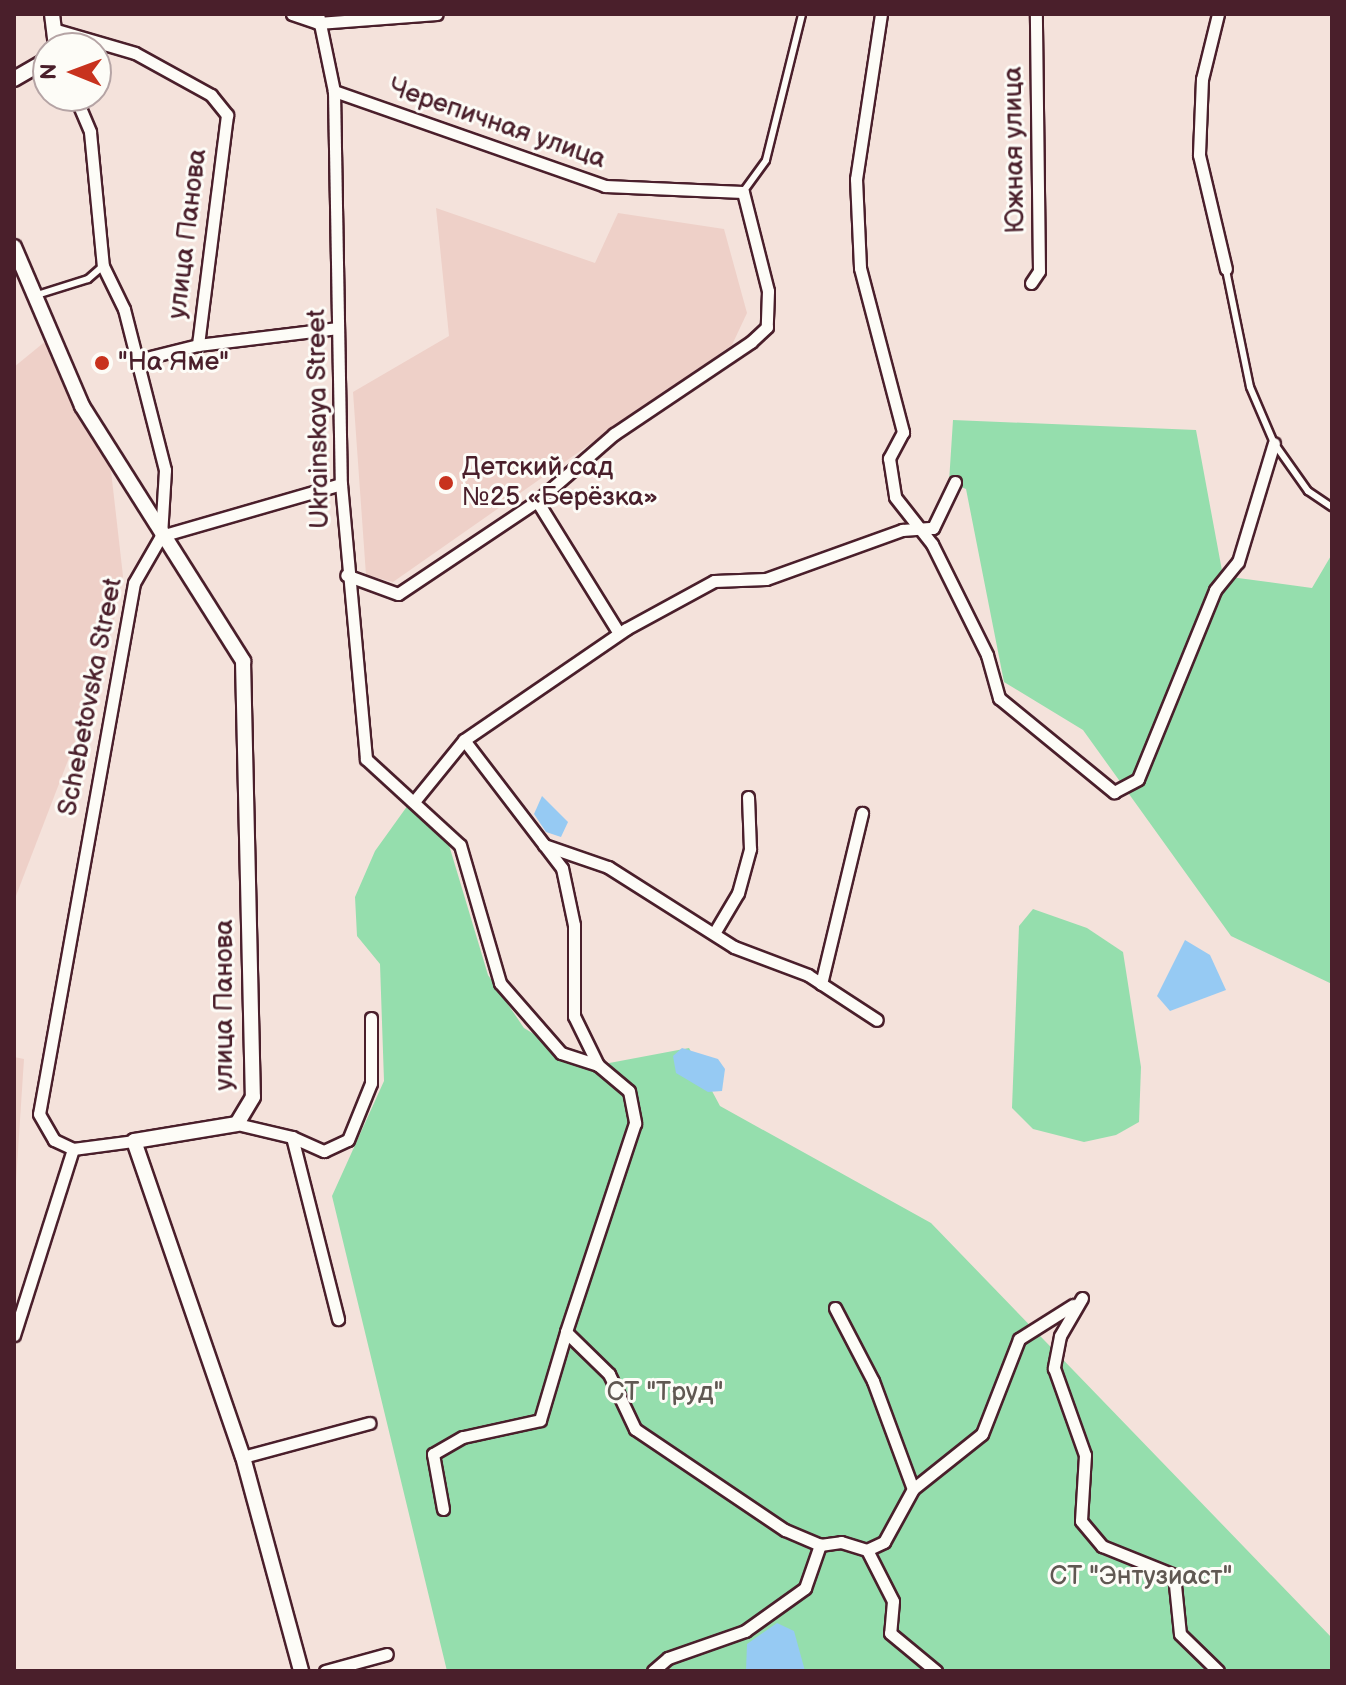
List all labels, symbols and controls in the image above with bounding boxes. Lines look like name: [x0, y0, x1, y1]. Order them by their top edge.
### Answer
north arrow: [32, 32, 112, 112]
text: N: [36, 63, 63, 80]
street label: Южная улица: [998, 66, 1032, 234]
street label: Черепичная улица: [384, 72, 610, 176]
street label: улица Панова: [162, 147, 214, 321]
street label: Ukrainskaya Street: [301, 309, 337, 529]
place label: "На Яме": [118, 347, 229, 379]
marker: "На Яме": [93, 354, 111, 372]
place label: Детский сад №25 «Берёзка»: [462, 452, 658, 514]
marker: Детский сад №25 «Берёзка»: [437, 474, 455, 492]
street label: Schebetovska Street: [53, 575, 129, 819]
street label: улица Панова: [209, 919, 241, 1091]
park label: СТ "Труд": [607, 1377, 723, 1409]
park label: СТ "Энтузиаст": [1050, 1561, 1232, 1593]

